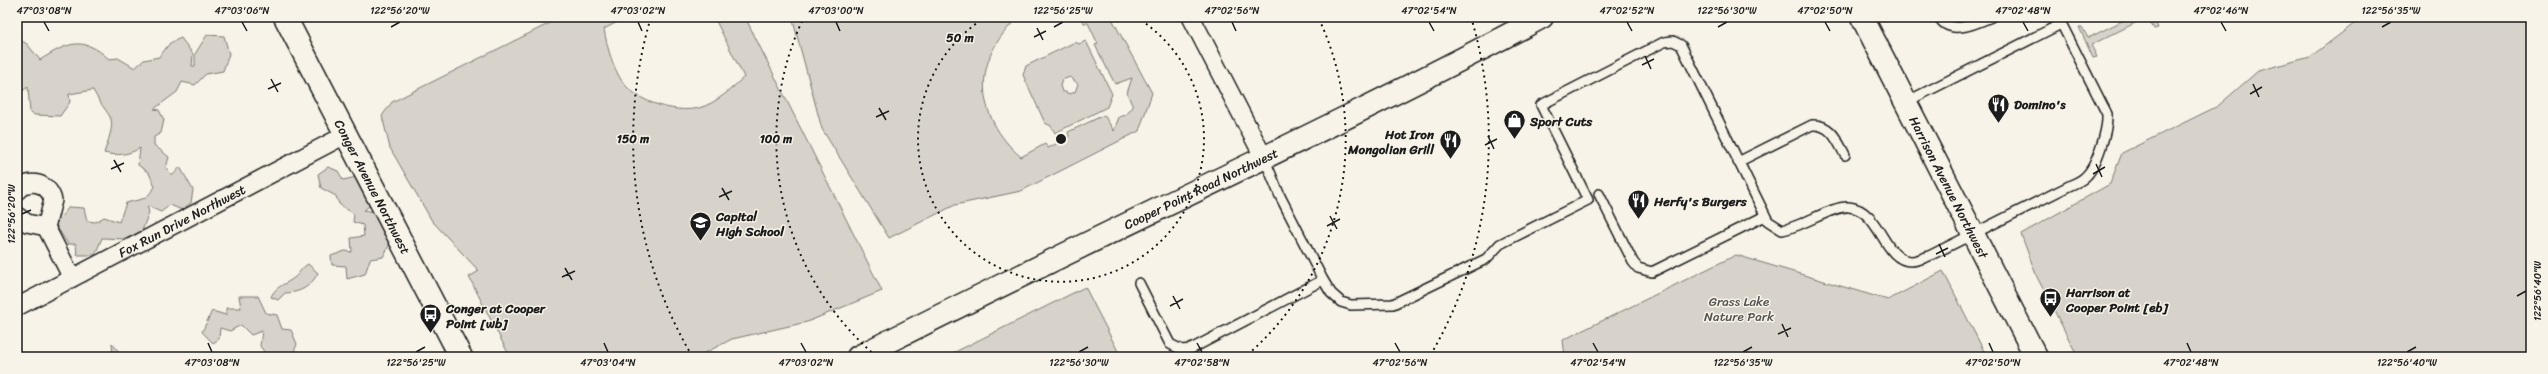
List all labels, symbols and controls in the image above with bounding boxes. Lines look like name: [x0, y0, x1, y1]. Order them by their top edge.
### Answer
text: 47°03'08"N: [16, 2, 72, 20]
text: 47°03'06"N: [215, 2, 269, 20]
text: 122°56'20"W: [370, 2, 430, 20]
text: 47°03'02"N: [611, 2, 666, 20]
text: 47°03'00"N: [808, 2, 864, 20]
text: 122°56'25"W: [1033, 2, 1093, 20]
text: 47°02'56"N: [1205, 2, 1260, 20]
text: 47°02'54"N: [1401, 2, 1457, 20]
text: 47°02'52"N: [1599, 2, 1655, 20]
text: 122°56'30"W: [1697, 2, 1757, 20]
text: 47°02'50"N: [1797, 2, 1853, 20]
text: 47°02'48"N: [1995, 2, 2051, 20]
text: 47°02'46"N: [2193, 2, 2249, 20]
text: 122°56'35"W: [2361, 2, 2421, 20]
text: 50 m: [946, 27, 974, 49]
restaurant icon: Domino's: [1986, 91, 2012, 124]
place label: Domino's: [2014, 93, 2066, 116]
shop icon: Sport Cuts: [1502, 108, 1528, 141]
place label: Sport Cuts: [1529, 110, 1593, 133]
street label: Harrison Avenue Northwest: [1902, 112, 1995, 263]
street label: Conger Avenue Northwest: [328, 115, 417, 259]
place label: Hot Iron Mongolian Grill: [1347, 123, 1435, 161]
text: 150 m: [617, 128, 650, 150]
text: 100 m: [760, 128, 793, 150]
restaurant icon: Hot Iron Mongolian Grill: [1437, 128, 1463, 161]
centre of rings: [1054, 132, 1068, 146]
street label: Cooper Point Road Northwest: [1120, 141, 1282, 236]
street label: Fox Run Drive Northwest: [114, 178, 250, 264]
text: 122°56'20"W: [3, 184, 21, 244]
restaurant icon: Herfy's Burgers: [1626, 188, 1652, 221]
place label: Herfy's Burgers: [1653, 190, 1748, 213]
place label: Capital High School: [715, 205, 785, 243]
school or university icon: Capital High School: [687, 210, 713, 243]
text: 122°56'40"W: [2529, 261, 2547, 321]
place label: Harrison at Cooper Point [eb]: [2065, 281, 2169, 319]
bus stop icon: Harrison at Cooper Point [eb]: [2038, 286, 2064, 319]
park label: Grass Lake Nature Park: [1704, 290, 1774, 328]
place label: Conger at Cooper Point [wb]: [445, 297, 547, 335]
bus stop icon: Conger at Cooper Point [wb]: [417, 302, 443, 335]
text: 47°03'08"N: [184, 354, 240, 372]
text: 122°56'25"W: [386, 354, 446, 372]
text: 47°03'04"N: [580, 354, 636, 372]
text: 47°03'02"N: [779, 354, 834, 372]
text: 122°56'30"W: [1049, 354, 1109, 372]
text: 47°02'58"N: [1174, 354, 1230, 372]
text: 47°02'56"N: [1373, 354, 1428, 372]
text: 47°02'54"N: [1570, 354, 1626, 372]
text: 122°56'35"W: [1713, 354, 1773, 372]
text: 47°02'50"N: [1965, 354, 2021, 372]
text: 47°02'48"N: [2163, 354, 2219, 372]
text: 122°56'40"W: [2377, 354, 2437, 372]

